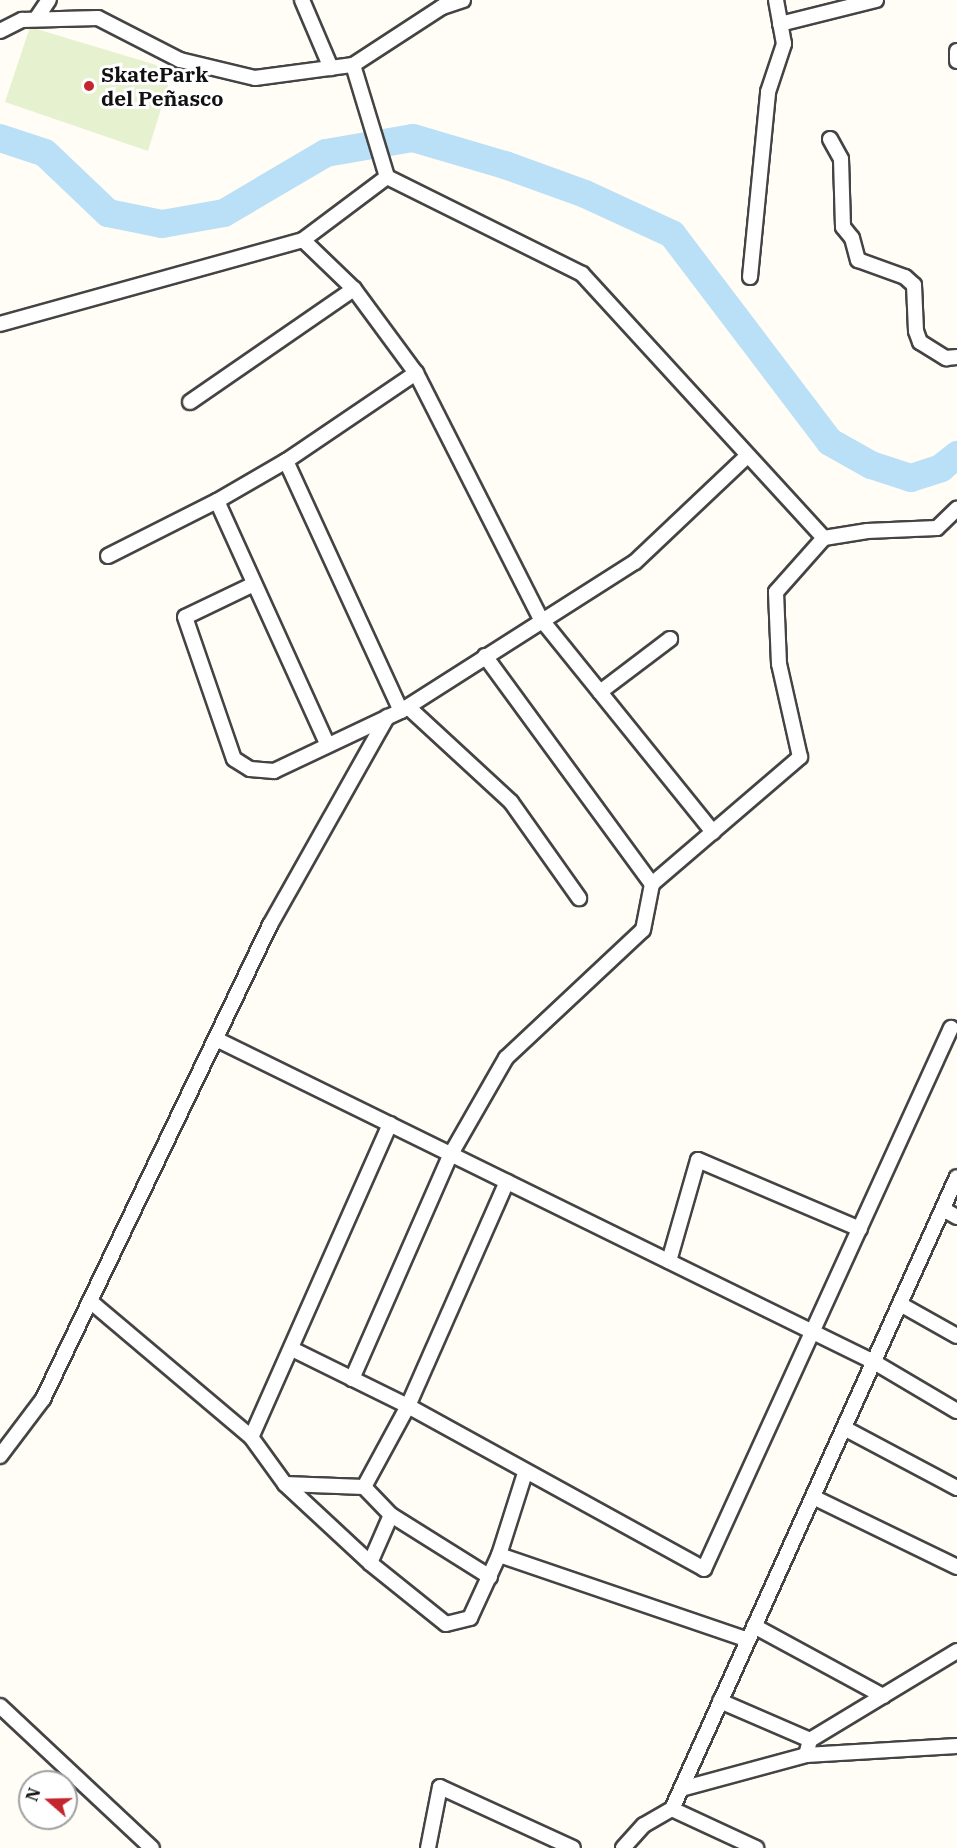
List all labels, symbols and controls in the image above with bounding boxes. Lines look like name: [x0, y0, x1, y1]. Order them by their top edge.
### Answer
place label: SkatePark del Peñasco: [101, 61, 223, 111]
marker: SkatePark del Peñasco: [82, 79, 96, 93]
north arrow: [18, 1770, 78, 1830]
text: N: [21, 1785, 45, 1804]

